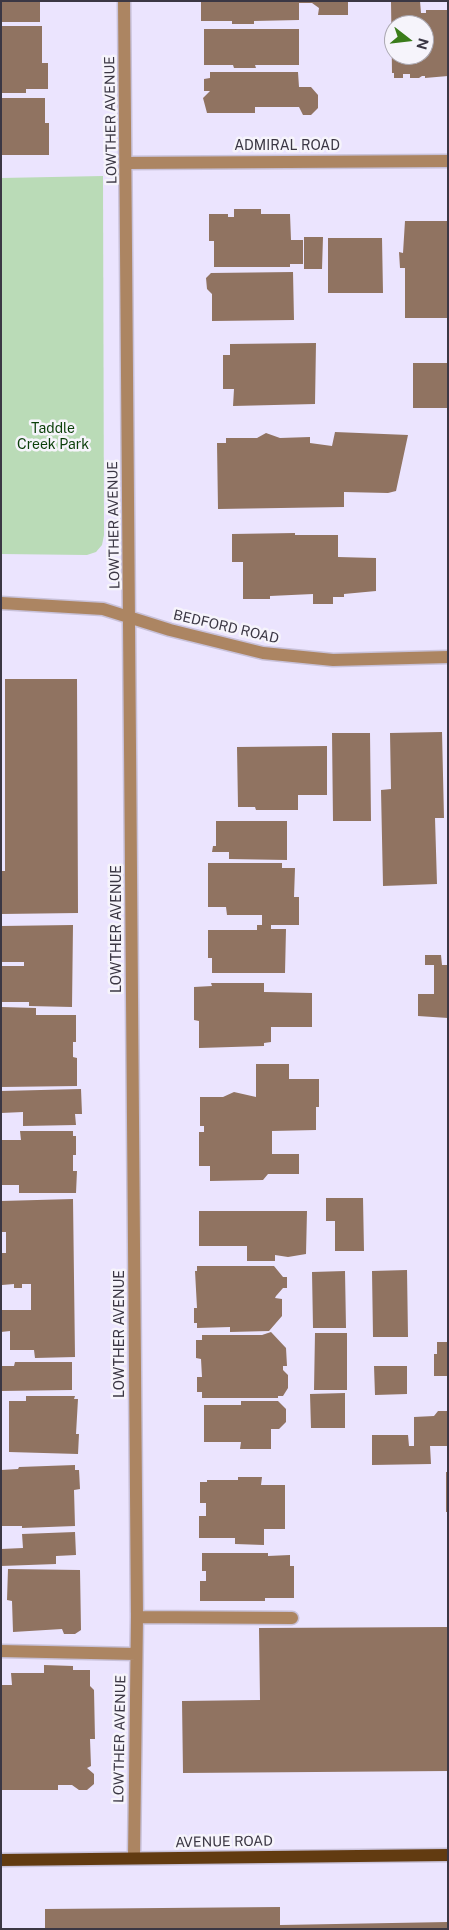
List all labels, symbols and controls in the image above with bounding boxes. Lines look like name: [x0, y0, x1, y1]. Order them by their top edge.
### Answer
north arrow: [384, 15, 434, 65]
text: N: [413, 36, 432, 51]
street label: LOWTHER AVENUE: [101, 56, 121, 184]
street label: ADMIRAL ROAD: [234, 138, 340, 154]
park label: Taddle Creek Park: [17, 421, 89, 454]
street label: LOWTHER AVENUE: [104, 461, 124, 589]
street label: BEDFORD ROAD: [172, 607, 280, 647]
street label: LOWTHER AVENUE: [109, 865, 125, 993]
street label: LOWTHER AVENUE: [112, 1270, 128, 1398]
street label: LOWTHER AVENUE: [110, 1675, 130, 1803]
street label: AVENUE ROAD: [175, 1833, 273, 1851]

